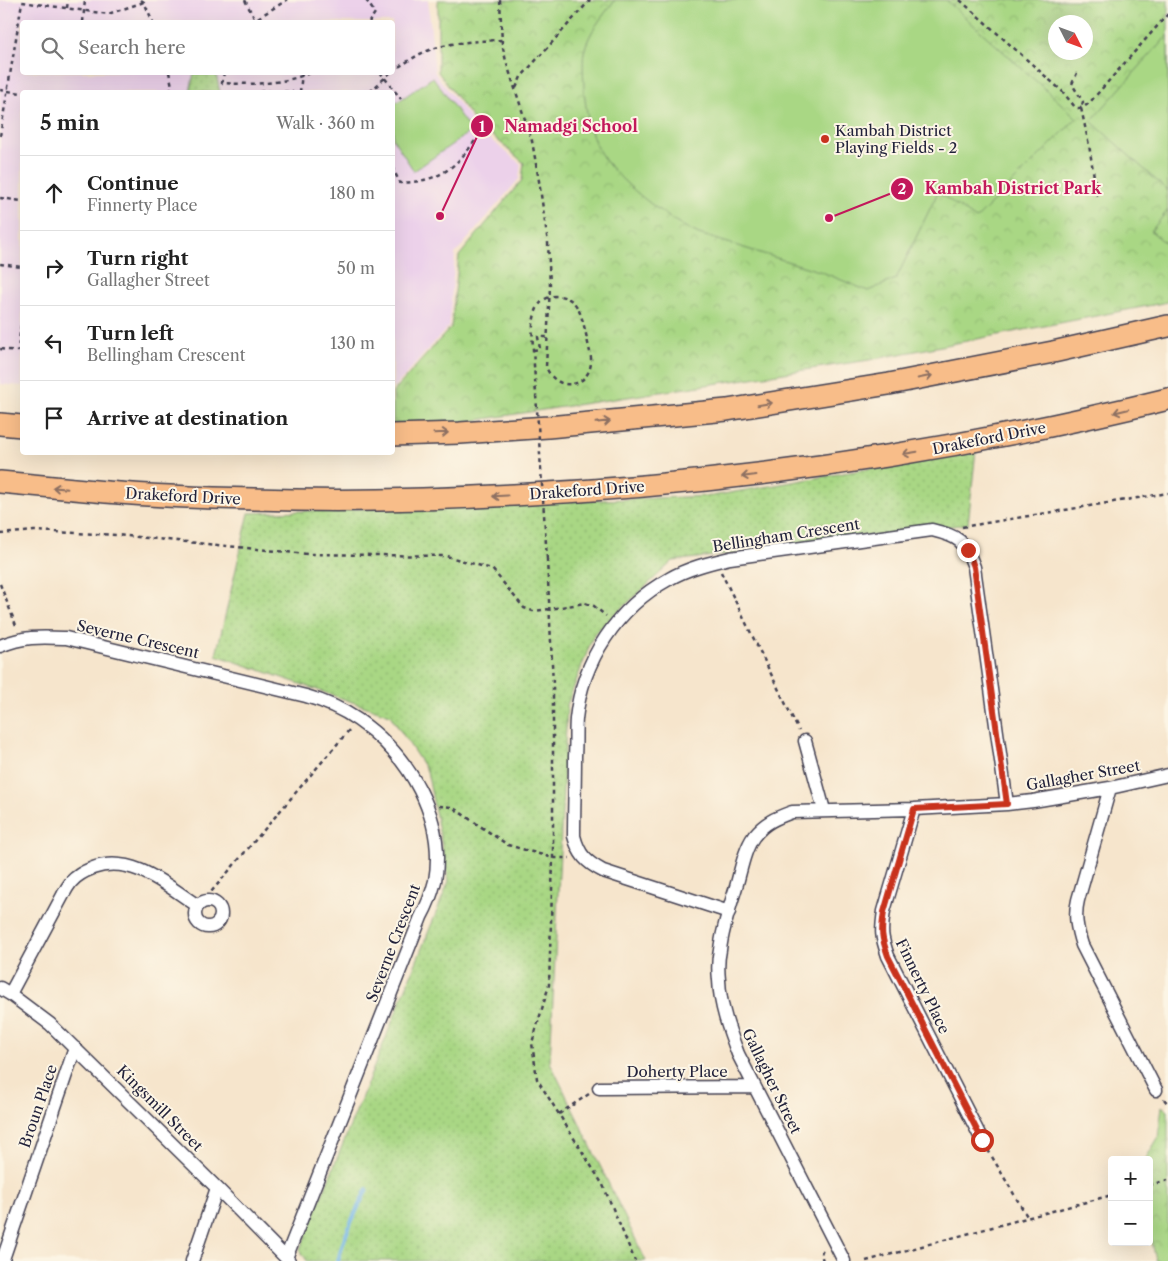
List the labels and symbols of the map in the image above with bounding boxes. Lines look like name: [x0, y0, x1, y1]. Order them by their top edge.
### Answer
north arrow: [1048, 15, 1093, 60]
callout: Namadgi School: [469, 111, 648, 142]
text: Namadgi School: [504, 116, 638, 136]
text: 1: [479, 117, 486, 136]
place label: Kambah District Playing Fields - 2: [835, 121, 957, 157]
marker: Kambah District Playing Fields - 2: [819, 133, 831, 145]
callout: Kambah District Park: [889, 173, 1111, 204]
text: Kambah District Park: [924, 178, 1102, 198]
text: 2: [898, 179, 907, 198]
one-way arrow: [917, 372, 933, 381]
one-way arrow: [756, 398, 772, 408]
one-way arrow: [1113, 407, 1129, 416]
one-way arrow: [595, 417, 611, 427]
street label: Drakeford Drive: [931, 418, 1047, 458]
one-way arrow: [433, 429, 449, 438]
one-way arrow: [902, 449, 918, 459]
one-way arrow: [741, 471, 757, 481]
street label: Drakeford Drive: [529, 476, 645, 504]
one-way arrow: [52, 483, 68, 492]
street label: Drakeford Drive: [125, 483, 241, 509]
one-way arrow: [492, 492, 508, 501]
street label: Bellingham Crescent: [711, 514, 862, 556]
route end: [957, 539, 980, 562]
street label: Severne Crescent: [75, 616, 202, 662]
street label: Gallagher Street: [1025, 756, 1142, 794]
street label: Severne Crescent: [362, 881, 424, 1005]
street label: Finnerty Place: [892, 935, 954, 1037]
street label: Gallagher Street: [738, 1025, 806, 1137]
street label: Kingsmill Street: [113, 1061, 208, 1156]
street label: Broun Place: [15, 1062, 61, 1150]
street label: Doherty Place: [626, 1062, 728, 1081]
route start: [971, 1129, 994, 1152]

